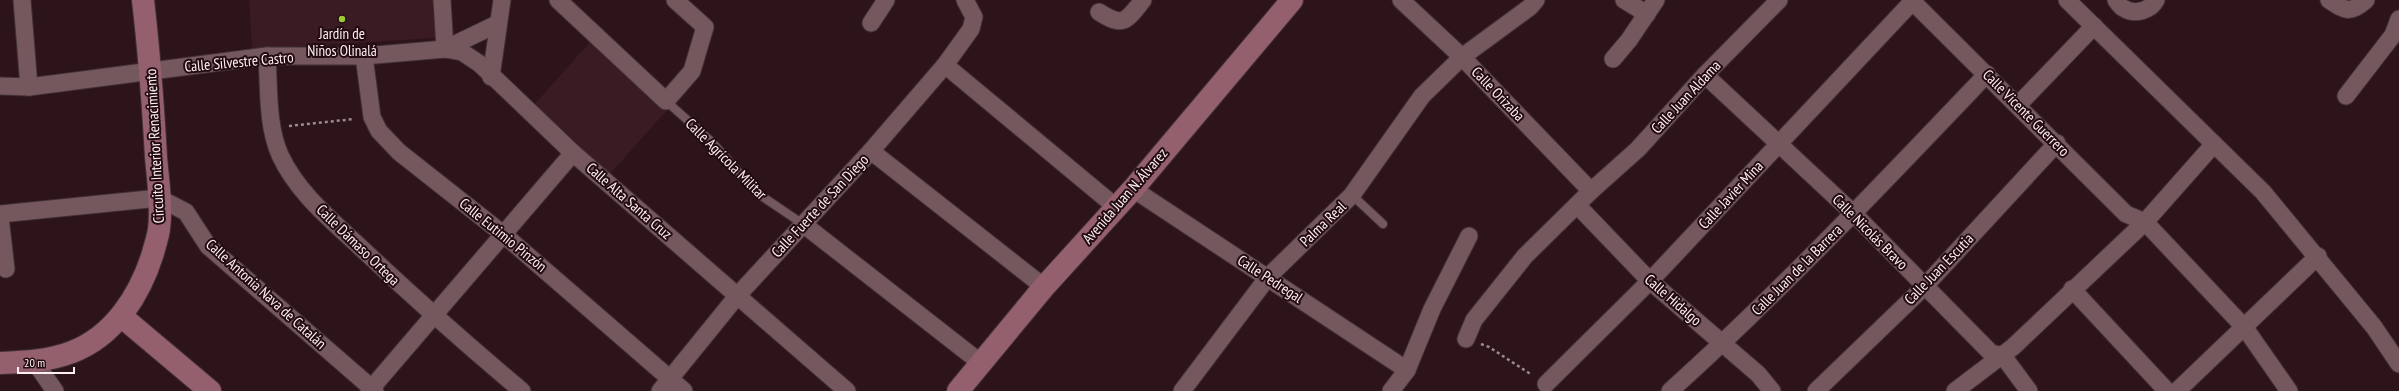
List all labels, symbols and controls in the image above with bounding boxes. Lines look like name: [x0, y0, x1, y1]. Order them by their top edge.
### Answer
marker: Jardín de Niños Olinalá: [337, 14, 347, 24]
place label: Jardín de Niños Olinalá: [307, 24, 377, 60]
street label: Calle Silvestre Castro: [184, 47, 294, 76]
street label: Calle Juan Aldama: [1647, 56, 1724, 137]
street label: Calle Orizaba: [1468, 62, 1529, 125]
street label: Calle Vicente Guerrero: [1979, 65, 2074, 160]
street label: Circuito Interior Renacimiento: [141, 68, 168, 224]
street label: Calle Agrícola Militar: [682, 114, 772, 204]
street label: Avenida Juan N. Álvarez: [1078, 144, 1171, 247]
street label: Calle Fuerte de San Diego: [767, 150, 872, 261]
street label: Calle Javier Mina: [1694, 157, 1767, 233]
street label: Calle Alta Santa Cruz: [583, 158, 676, 243]
street label: Calle Nicolás Bravo: [1829, 190, 1912, 273]
street label: Calle Eutimio Pinzón: [456, 194, 551, 276]
street label: Palma Real: [1296, 197, 1350, 250]
street label: Calle Dámaso Ortega: [313, 200, 404, 289]
street label: Calle Juan de la Barrera: [1747, 220, 1846, 319]
street label: Calle Juan Escutia: [1900, 229, 1977, 308]
street label: Calle Antonia Nava de Catalán: [202, 234, 331, 353]
street label: Calle Pedregal: [1234, 250, 1307, 307]
street label: Calle Hidalgo: [1641, 270, 1706, 330]
scale bar: [18, 349, 74, 375]
text: 20 m: [24, 355, 45, 370]

